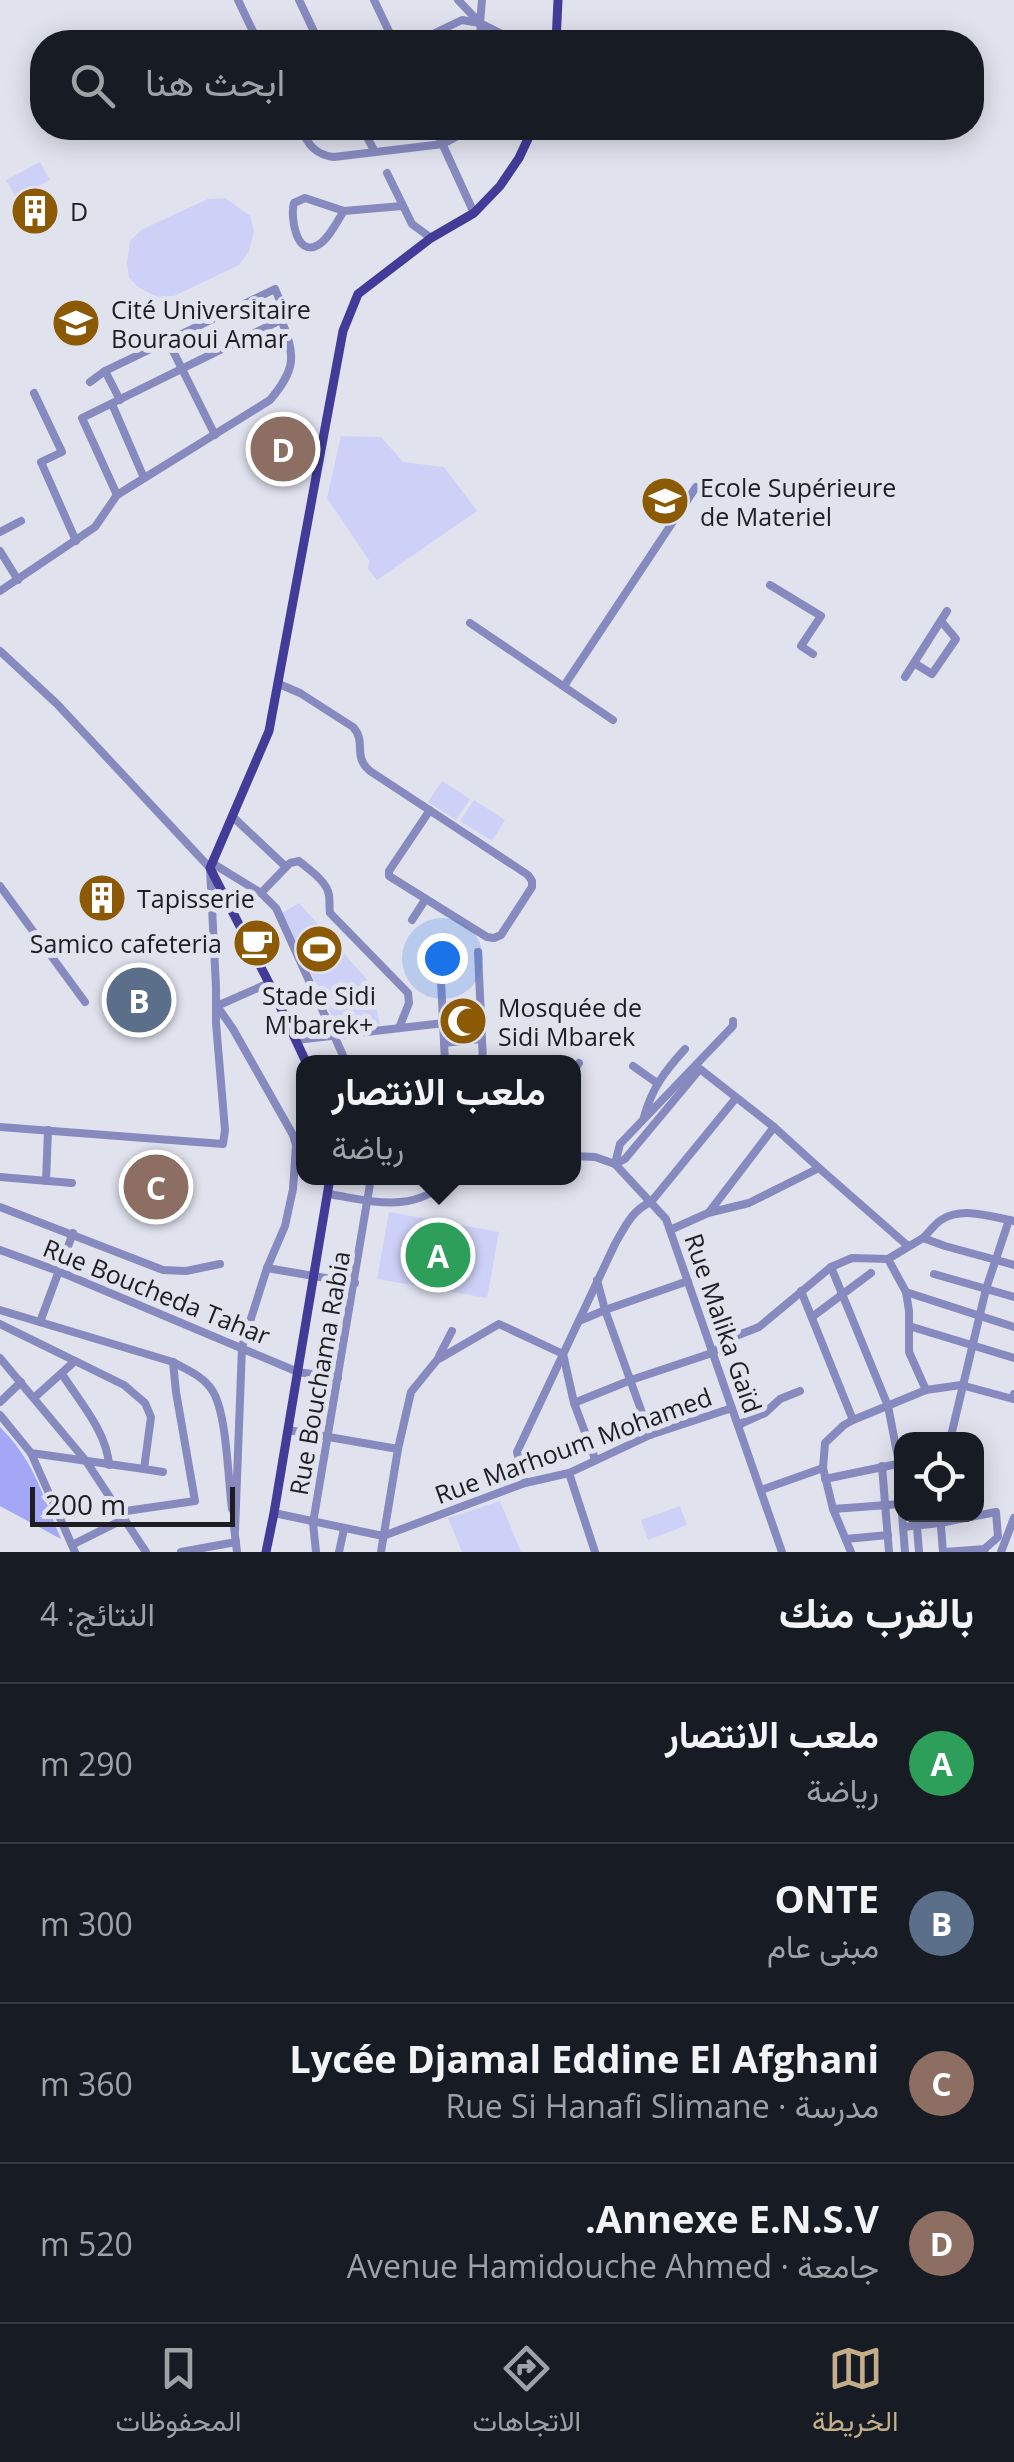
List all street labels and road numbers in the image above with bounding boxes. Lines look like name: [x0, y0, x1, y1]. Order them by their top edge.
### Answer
street label: Rue Malika Gaïd: [677, 1229, 771, 1417]
street label: Rue Boucheda Tahar: [38, 1230, 276, 1352]
street label: Rue Bouchama Rabia: [281, 1248, 357, 1498]
street label: Rue Marhoum Mohamed: [430, 1379, 716, 1511]

